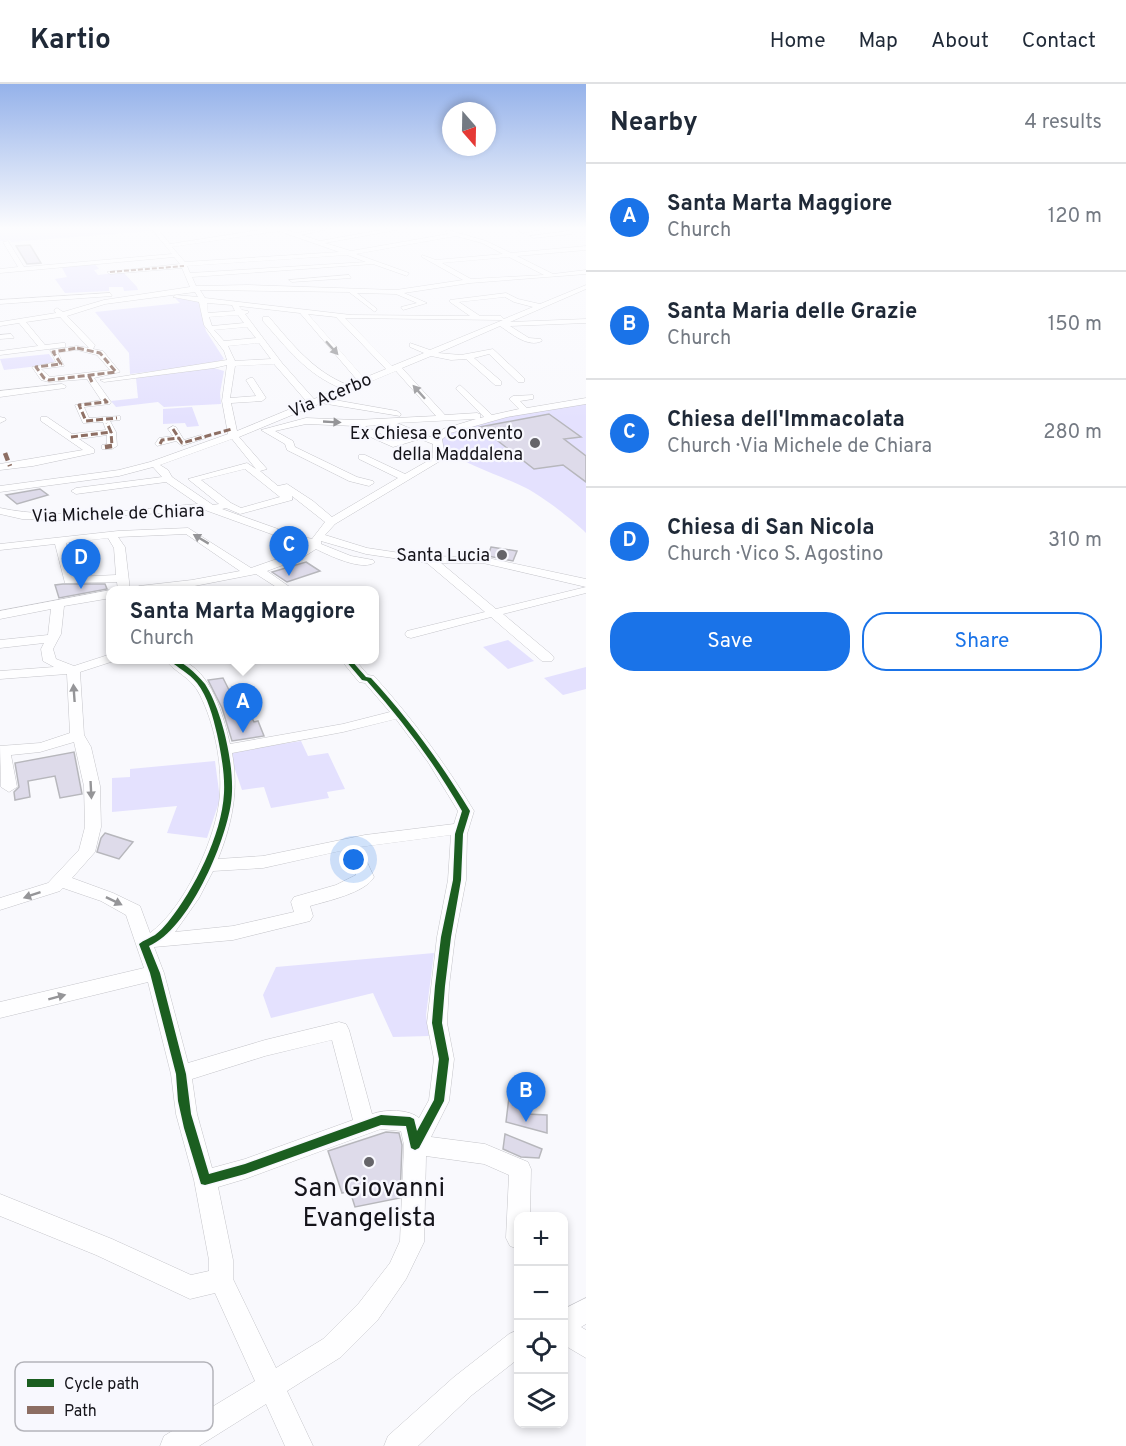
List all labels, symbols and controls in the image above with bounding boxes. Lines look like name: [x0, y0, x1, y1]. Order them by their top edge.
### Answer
text: Kartio: [30, 23, 111, 59]
text: Home: [770, 28, 826, 55]
text: Map: [859, 28, 898, 55]
text: About: [931, 28, 989, 55]
text: Contact: [1022, 28, 1096, 55]
north arrow: [442, 102, 496, 156]
text: Nearby: [610, 107, 698, 140]
text: 4 results: [1025, 110, 1102, 136]
text: Santa Marta Maggiore: [667, 191, 892, 218]
text: A: [622, 204, 637, 230]
text: 120 m: [1048, 204, 1102, 230]
text: Church: [667, 218, 731, 244]
text: Santa Maria delle Grazie: [667, 299, 917, 326]
text: B: [623, 312, 636, 338]
text: 150 m: [1048, 312, 1102, 338]
text: Church: [667, 326, 731, 352]
one-way arrow: [325, 340, 339, 355]
street label: Via Acerbo: [286, 369, 375, 424]
one-way arrow: [413, 385, 427, 399]
text: Chiesa dell'Immacolata: [667, 407, 905, 434]
one-way arrow: [322, 417, 341, 426]
text: C: [623, 420, 636, 446]
text: 280 m: [1043, 420, 1102, 446]
place label: Ex Chiesa e Convento della Maddalena: [350, 423, 523, 467]
text: Church · Via Michele de Chiara: [667, 434, 932, 460]
marker: Ex Chiesa e Convento della Maddalena: [528, 436, 542, 450]
street label: Via Michele de Chiara: [31, 500, 205, 529]
text: Chiesa di San Nicola: [667, 515, 875, 542]
pin: C: [270, 526, 308, 576]
text: D: [622, 528, 637, 554]
text: 310 m: [1048, 528, 1102, 554]
one-way arrow: [192, 534, 209, 545]
pin: D: [62, 540, 100, 589]
text: Church · Vico S. Agostino: [667, 542, 884, 568]
place label: Santa Lucia: [396, 545, 490, 568]
marker: Santa Lucia: [495, 548, 509, 562]
popup: [106, 586, 379, 664]
text: Santa Marta Maggiore: [130, 599, 355, 626]
button: Save: [610, 612, 850, 671]
button: Share: [862, 612, 1102, 671]
text: Church: [130, 626, 194, 652]
one-way arrow: [70, 683, 79, 702]
pin: A: [224, 684, 262, 733]
one-way arrow: [86, 781, 95, 800]
your location: [339, 845, 368, 874]
one-way arrow: [23, 891, 41, 900]
one-way arrow: [105, 896, 122, 905]
one-way arrow: [48, 991, 66, 1001]
pin: B: [506, 1072, 546, 1122]
marker: San Giovanni Evangelista: [362, 1155, 376, 1169]
place label: San Giovanni Evangelista: [293, 1173, 445, 1236]
map controls: [514, 1212, 568, 1428]
button: +: [514, 1212, 568, 1266]
button: −: [514, 1266, 568, 1320]
button: locate: [514, 1320, 568, 1374]
legend: [15, 1362, 213, 1431]
button: layers: [514, 1374, 568, 1428]
text: Cycle path: [64, 1375, 139, 1395]
text: Path: [64, 1402, 97, 1422]

